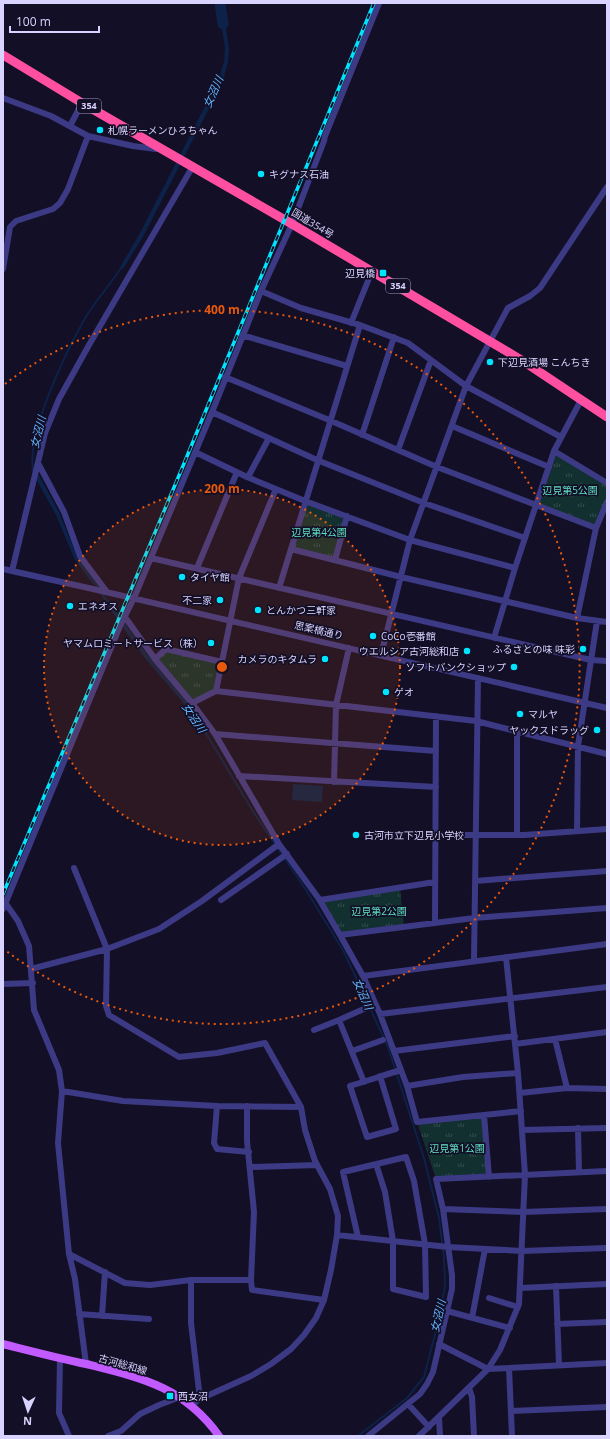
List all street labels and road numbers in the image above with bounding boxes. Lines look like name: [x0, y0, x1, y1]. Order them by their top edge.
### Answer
road number: 354: [77, 99, 101, 113]
street label: 国道354号: [289, 205, 337, 241]
road number: 354: [386, 279, 410, 293]
street label: 思案橋通り: [293, 618, 345, 642]
street label: 古河総和線: [97, 1350, 149, 1378]

